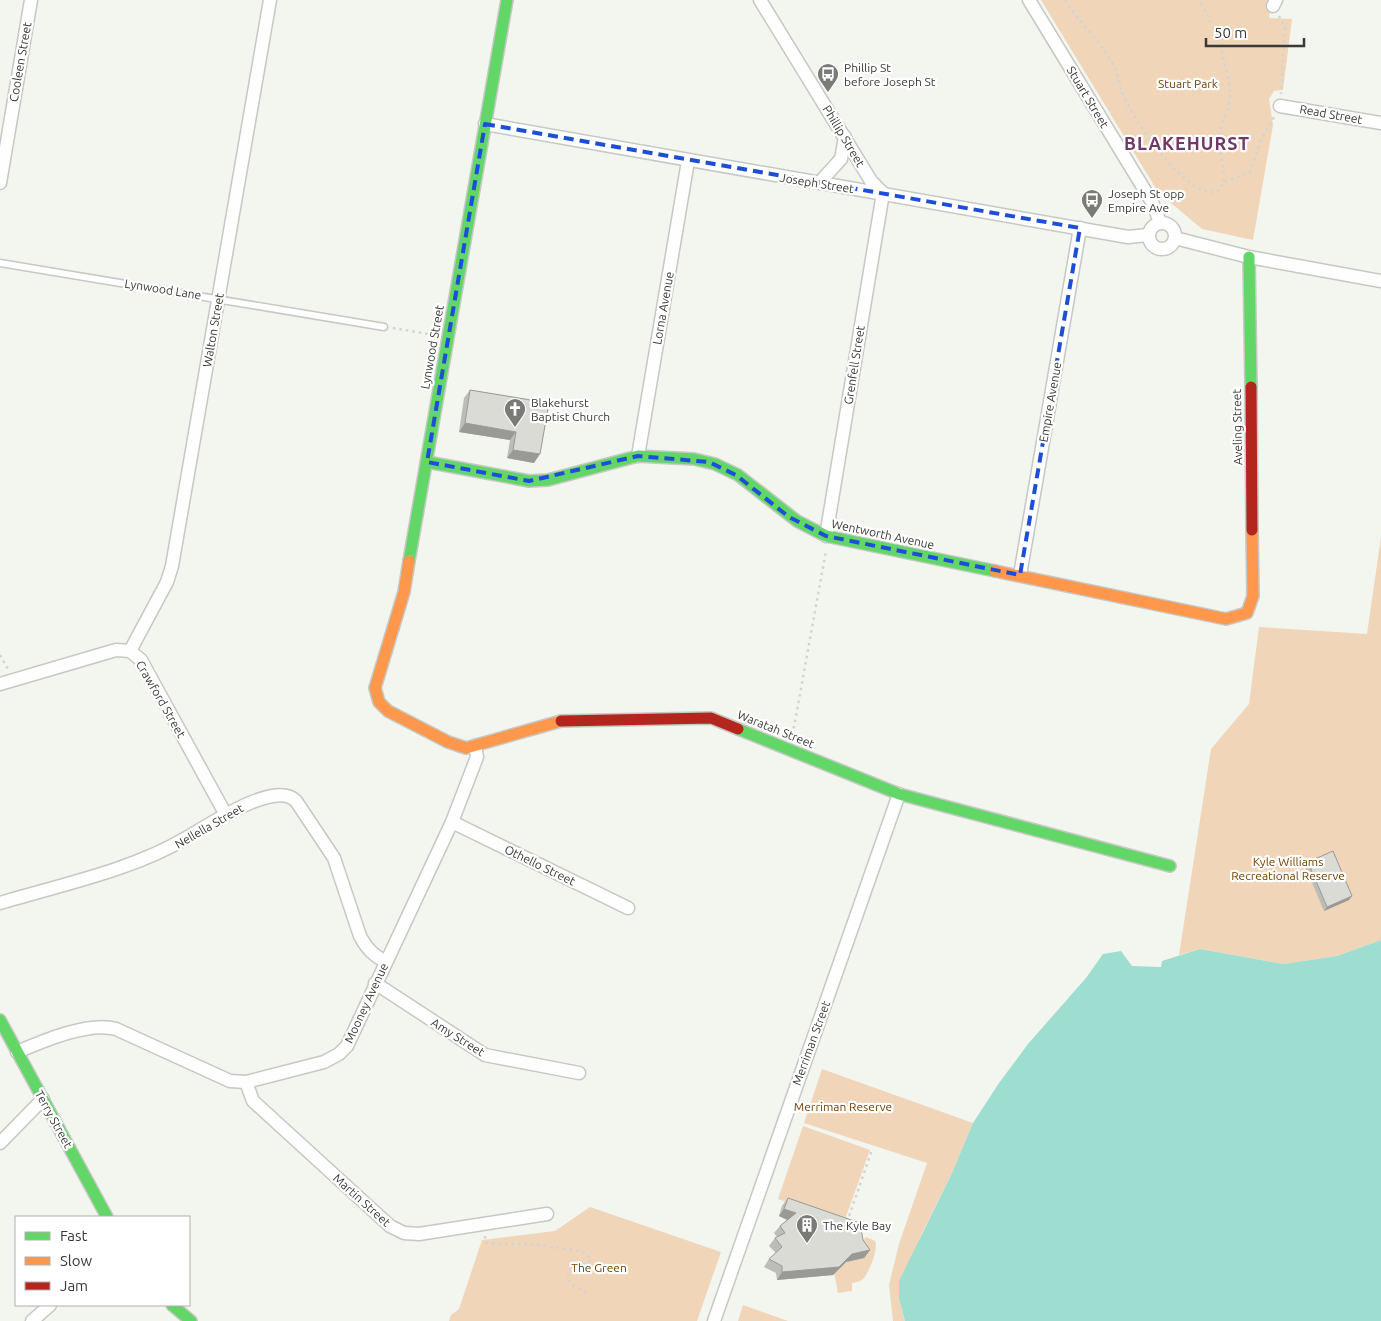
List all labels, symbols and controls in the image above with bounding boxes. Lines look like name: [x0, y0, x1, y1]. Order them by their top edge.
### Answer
scale bar: [1206, 15, 1304, 47]
street label: Cooleen Street: [7, 21, 33, 103]
text: 50 m: [1214, 24, 1247, 41]
place label: Phillip St before Joseph St: [844, 61, 936, 88]
bus stop icon: Phillip St before Joseph St: [816, 62, 840, 93]
street label: Stuart Street: [1065, 64, 1112, 130]
park label: Stuart Park: [1158, 77, 1218, 90]
street label: Read Street: [1299, 102, 1364, 126]
street label: Phillip Street: [821, 103, 868, 169]
district label: BLAKEHURST: [1124, 133, 1250, 153]
street label: Joseph Street: [779, 171, 855, 195]
place label: Joseph St opp Empire Ave: [1108, 187, 1184, 214]
bus stop icon: Joseph St opp Empire Ave: [1080, 188, 1104, 219]
street label: Lorna Avenue: [650, 270, 676, 346]
street label: Lynwood Lane: [124, 277, 202, 301]
street label: Walton Street: [200, 292, 226, 368]
street label: Lynwood Street: [418, 304, 446, 390]
street label: Grenfell Street: [841, 324, 867, 405]
street label: Empire Avenue: [1037, 361, 1063, 443]
street label: Aveling Street: [1230, 389, 1244, 465]
place label: Blakehurst Baptist Church: [531, 396, 610, 423]
church icon: Blakehurst Baptist Church: [503, 397, 527, 428]
street label: Wentworth Avenue: [830, 517, 936, 551]
street label: Crawford Street: [134, 658, 188, 740]
street label: Waratah Street: [736, 708, 817, 750]
street label: Nellella Street: [172, 801, 246, 851]
street label: Othello Street: [503, 842, 578, 888]
park label: Kyle Williams Recreational Reserve: [1231, 855, 1345, 882]
street label: Mooney Avenue: [342, 961, 390, 1045]
street label: Merriman Street: [790, 999, 832, 1087]
street label: Amy Street: [429, 1016, 487, 1059]
street label: Terry Street: [33, 1088, 75, 1150]
park label: Merriman Reserve: [794, 1100, 892, 1113]
street label: Martin Street: [331, 1171, 393, 1229]
building icon: The Kyle Bay: [795, 1213, 819, 1244]
legend: [15, 1216, 190, 1306]
place label: The Kyle Bay: [823, 1219, 891, 1232]
text: Fast: [60, 1227, 88, 1244]
text: Slow: [60, 1252, 93, 1269]
park label: The Green: [571, 1261, 627, 1274]
text: Jam: [60, 1277, 88, 1294]

